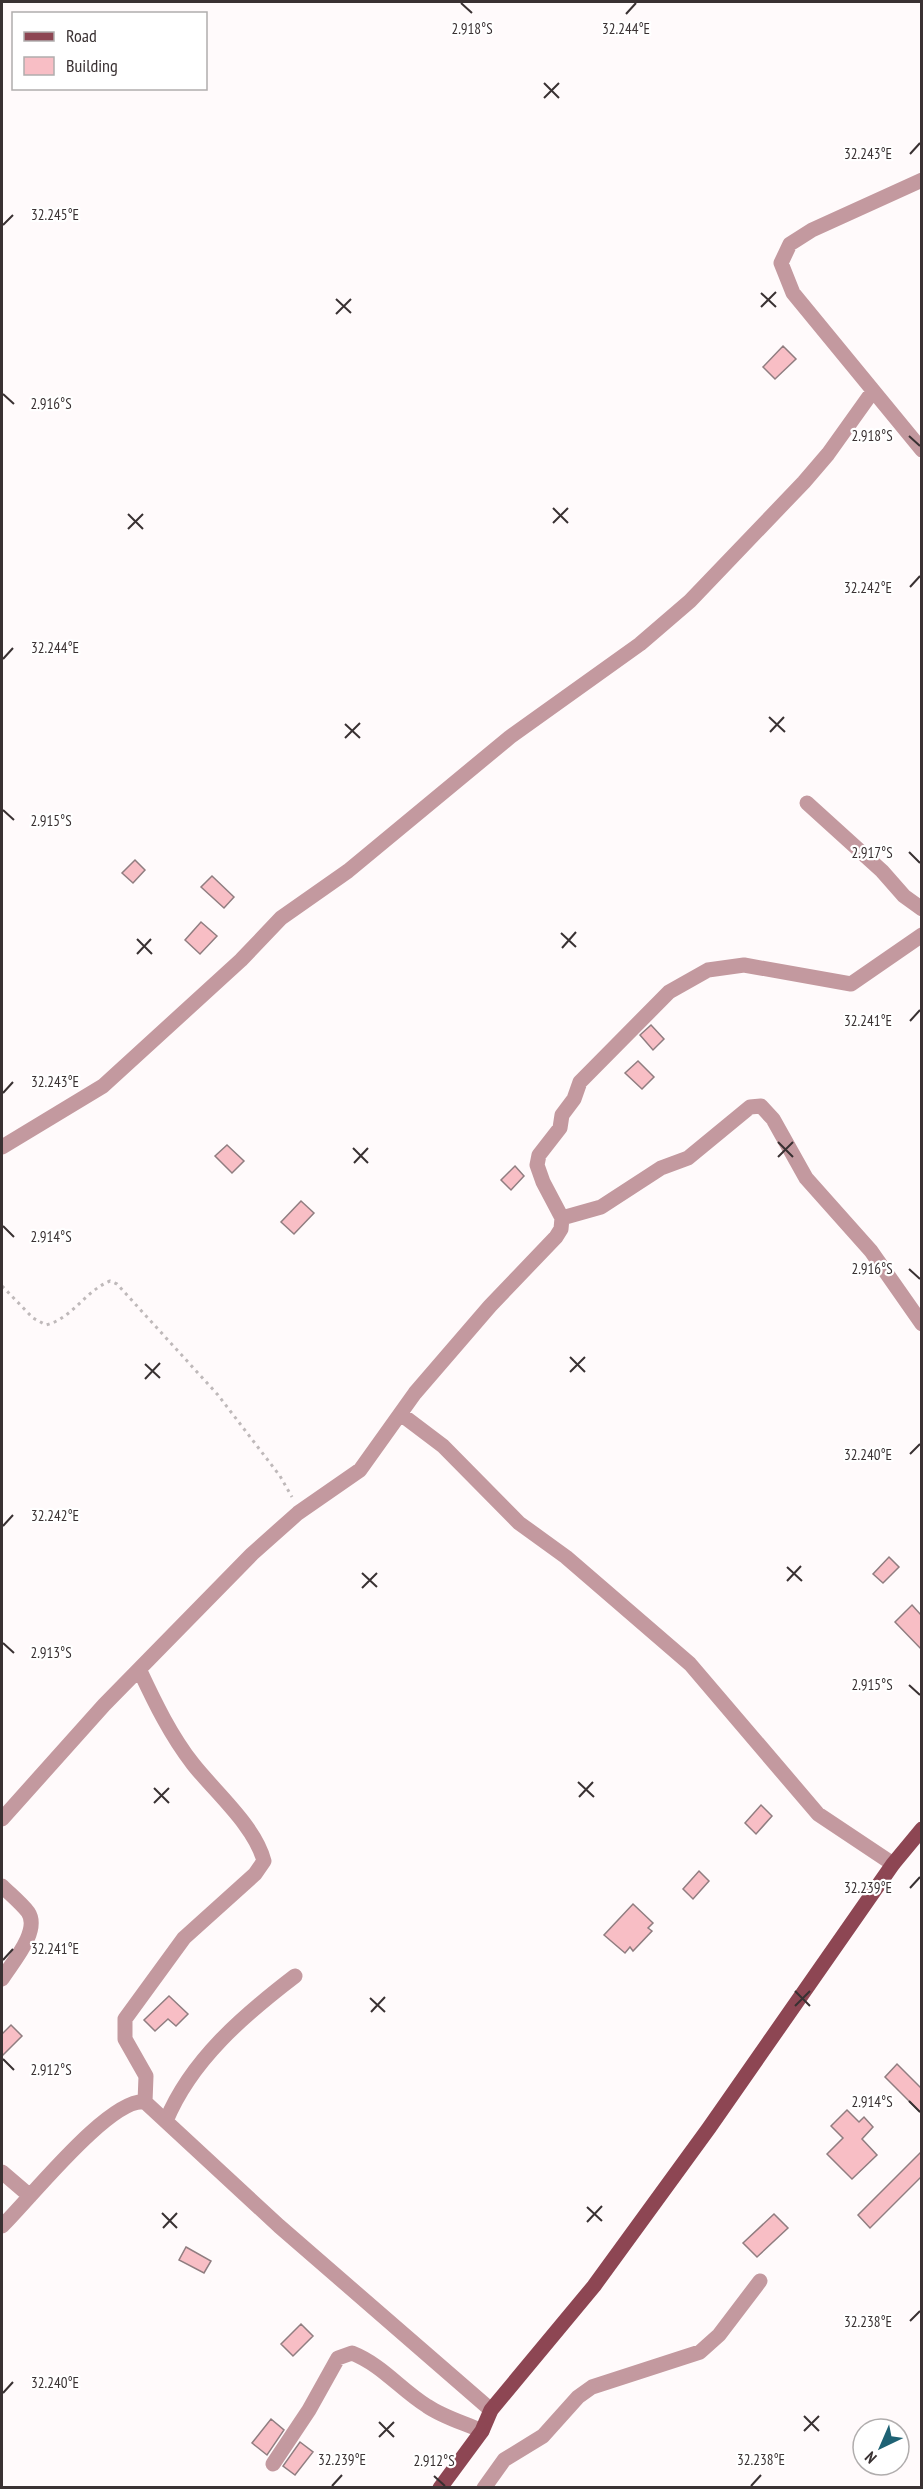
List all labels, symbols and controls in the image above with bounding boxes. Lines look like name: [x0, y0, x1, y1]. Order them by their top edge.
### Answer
legend: [12, 12, 207, 90]
text: 2.918°S: [451, 19, 493, 38]
text: 32.244°E: [602, 19, 650, 38]
text: Road: [66, 24, 97, 47]
text: Building: [66, 54, 118, 77]
text: 32.243°E: [844, 144, 892, 163]
text: 32.245°E: [31, 205, 79, 224]
text: 2.916°S: [30, 394, 72, 413]
text: 2.918°S: [851, 426, 893, 445]
text: 32.242°E: [844, 578, 892, 597]
text: 32.244°E: [31, 638, 79, 657]
text: 2.915°S: [30, 811, 72, 830]
text: 2.917°S: [851, 843, 893, 862]
text: 32.241°E: [844, 1011, 892, 1030]
text: 32.243°E: [31, 1072, 79, 1091]
text: 2.914°S: [30, 1227, 72, 1246]
text: 2.916°S: [851, 1259, 893, 1278]
text: 32.240°E: [844, 1445, 892, 1464]
text: 32.242°E: [31, 1506, 79, 1525]
text: 2.913°S: [30, 1643, 72, 1662]
text: 2.915°S: [851, 1675, 893, 1694]
text: 32.239°E: [844, 1878, 892, 1897]
text: 32.241°E: [31, 1939, 79, 1958]
text: 2.912°S: [30, 2060, 72, 2079]
text: 2.914°S: [851, 2092, 893, 2111]
text: 32.238°E: [844, 2312, 892, 2331]
text: 32.240°E: [31, 2373, 79, 2392]
north arrow: [851, 2417, 911, 2477]
text: N: [861, 2448, 881, 2468]
text: 32.239°E: [318, 2450, 366, 2469]
text: 32.238°E: [737, 2450, 785, 2469]
text: 2.912°S: [413, 2451, 455, 2470]

